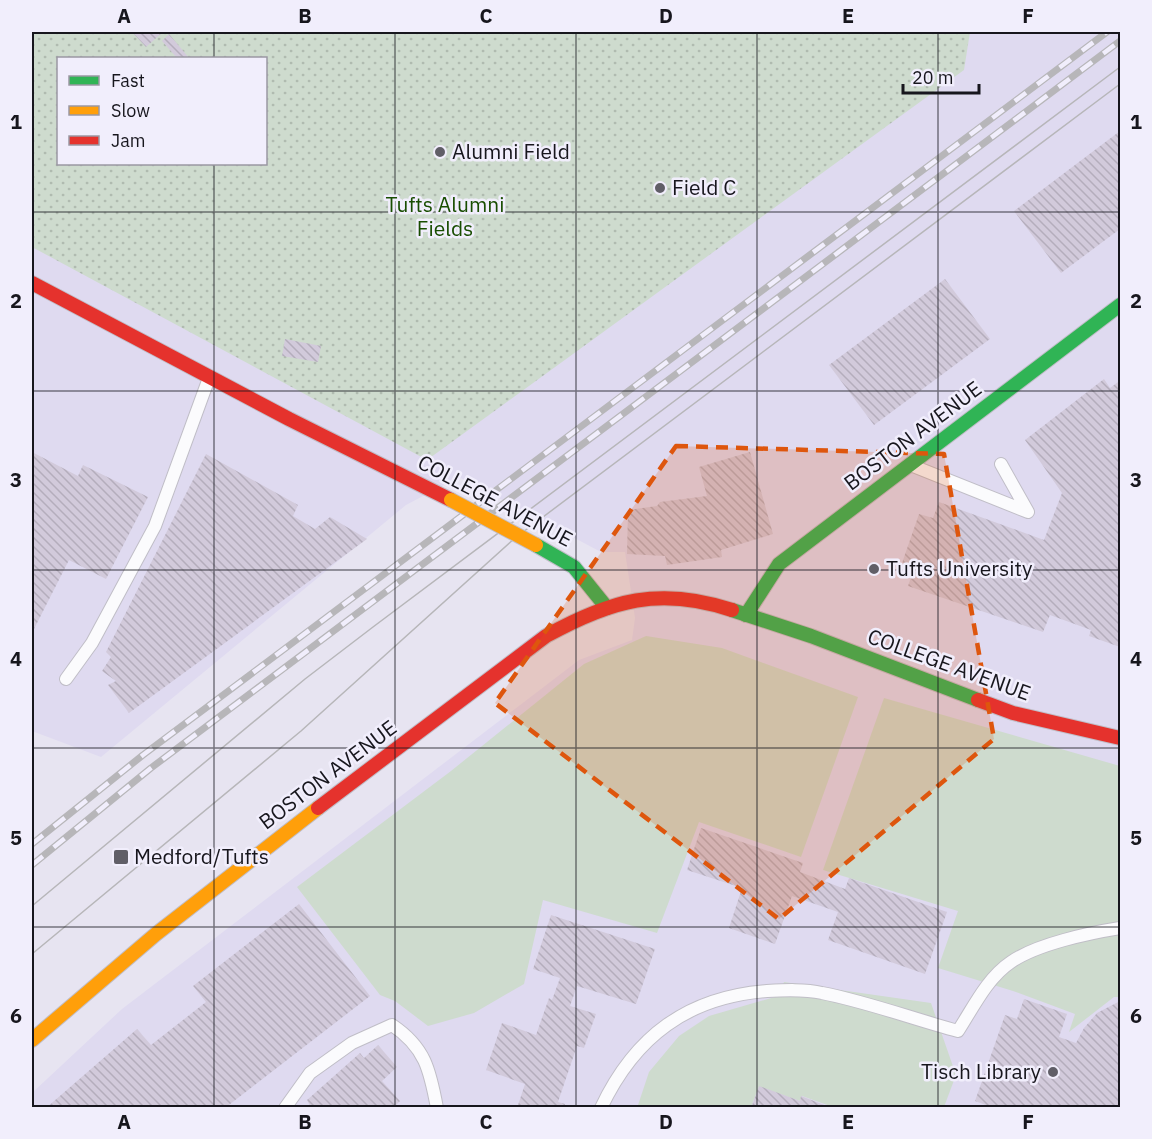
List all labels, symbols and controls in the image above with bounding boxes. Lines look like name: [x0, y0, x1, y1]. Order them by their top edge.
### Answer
text: A: [117, 2, 131, 29]
text: B: [298, 2, 312, 29]
text: C: [479, 2, 493, 29]
text: D: [659, 2, 673, 29]
text: E: [842, 2, 854, 29]
text: F: [1022, 2, 1034, 29]
legend: [57, 57, 267, 165]
scale bar: [903, 57, 980, 95]
text: 20 m: [912, 66, 954, 89]
text: Fast: [111, 69, 145, 92]
text: Slow: [111, 99, 150, 122]
text: 1: [10, 108, 22, 135]
text: 1: [1130, 108, 1142, 135]
text: Jam: [111, 129, 146, 152]
place label: Alumni Field: [452, 137, 570, 165]
marker: Alumni Field: [433, 145, 447, 159]
place label: Field C: [672, 173, 736, 201]
marker: Field C: [653, 181, 667, 195]
park label: Tufts Alumni Fields: [386, 190, 504, 242]
text: 2: [10, 287, 22, 314]
text: 2: [1130, 287, 1142, 314]
street label: BOSTON AVENUE: [838, 374, 987, 496]
street label: COLLEGE AVENUE: [413, 447, 578, 553]
text: 3: [10, 466, 22, 493]
text: 3: [1130, 466, 1142, 493]
place label: Tufts University: [886, 554, 1033, 582]
marker: Tufts University: [867, 562, 881, 576]
street label: COLLEGE AVENUE: [864, 622, 1035, 707]
text: 4: [10, 645, 22, 672]
text: 4: [1130, 645, 1142, 672]
street label: BOSTON AVENUE: [253, 713, 402, 835]
text: 5: [10, 824, 22, 851]
text: 5: [1130, 824, 1142, 851]
place label: Medford/Tufts: [134, 842, 269, 870]
marker: Medford/Tufts: [112, 848, 130, 866]
text: 6: [10, 1002, 22, 1029]
text: 6: [1130, 1002, 1142, 1029]
place label: Tisch Library: [921, 1057, 1042, 1085]
marker: Tisch Library: [1046, 1065, 1060, 1079]
text: A: [117, 1108, 131, 1135]
text: B: [298, 1108, 312, 1135]
text: C: [479, 1108, 493, 1135]
text: D: [659, 1108, 673, 1135]
text: E: [842, 1108, 854, 1135]
text: F: [1022, 1108, 1034, 1135]

